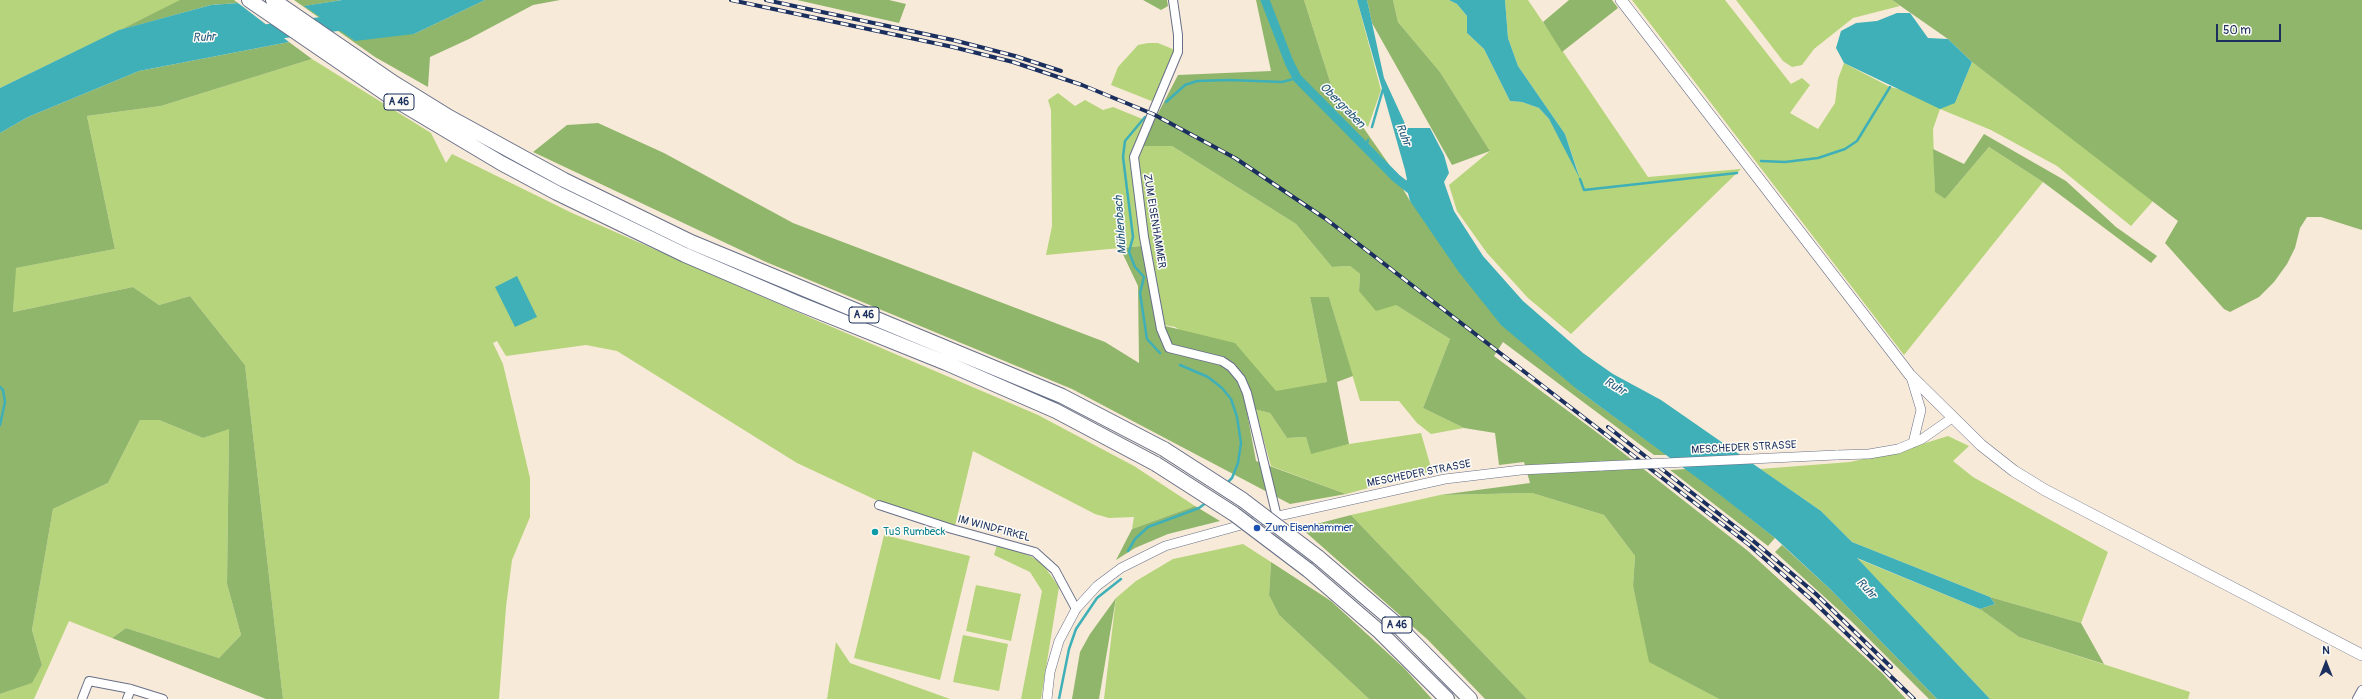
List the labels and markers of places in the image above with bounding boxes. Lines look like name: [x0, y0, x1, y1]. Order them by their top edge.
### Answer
place label: Zum Eisenhammer: [1265, 521, 1353, 535]
marker: Zum Eisenhammer: [1252, 523, 1262, 533]
place label: TuS Rumbeck: [883, 525, 945, 539]
marker: TuS Rumbeck: [870, 527, 880, 537]

